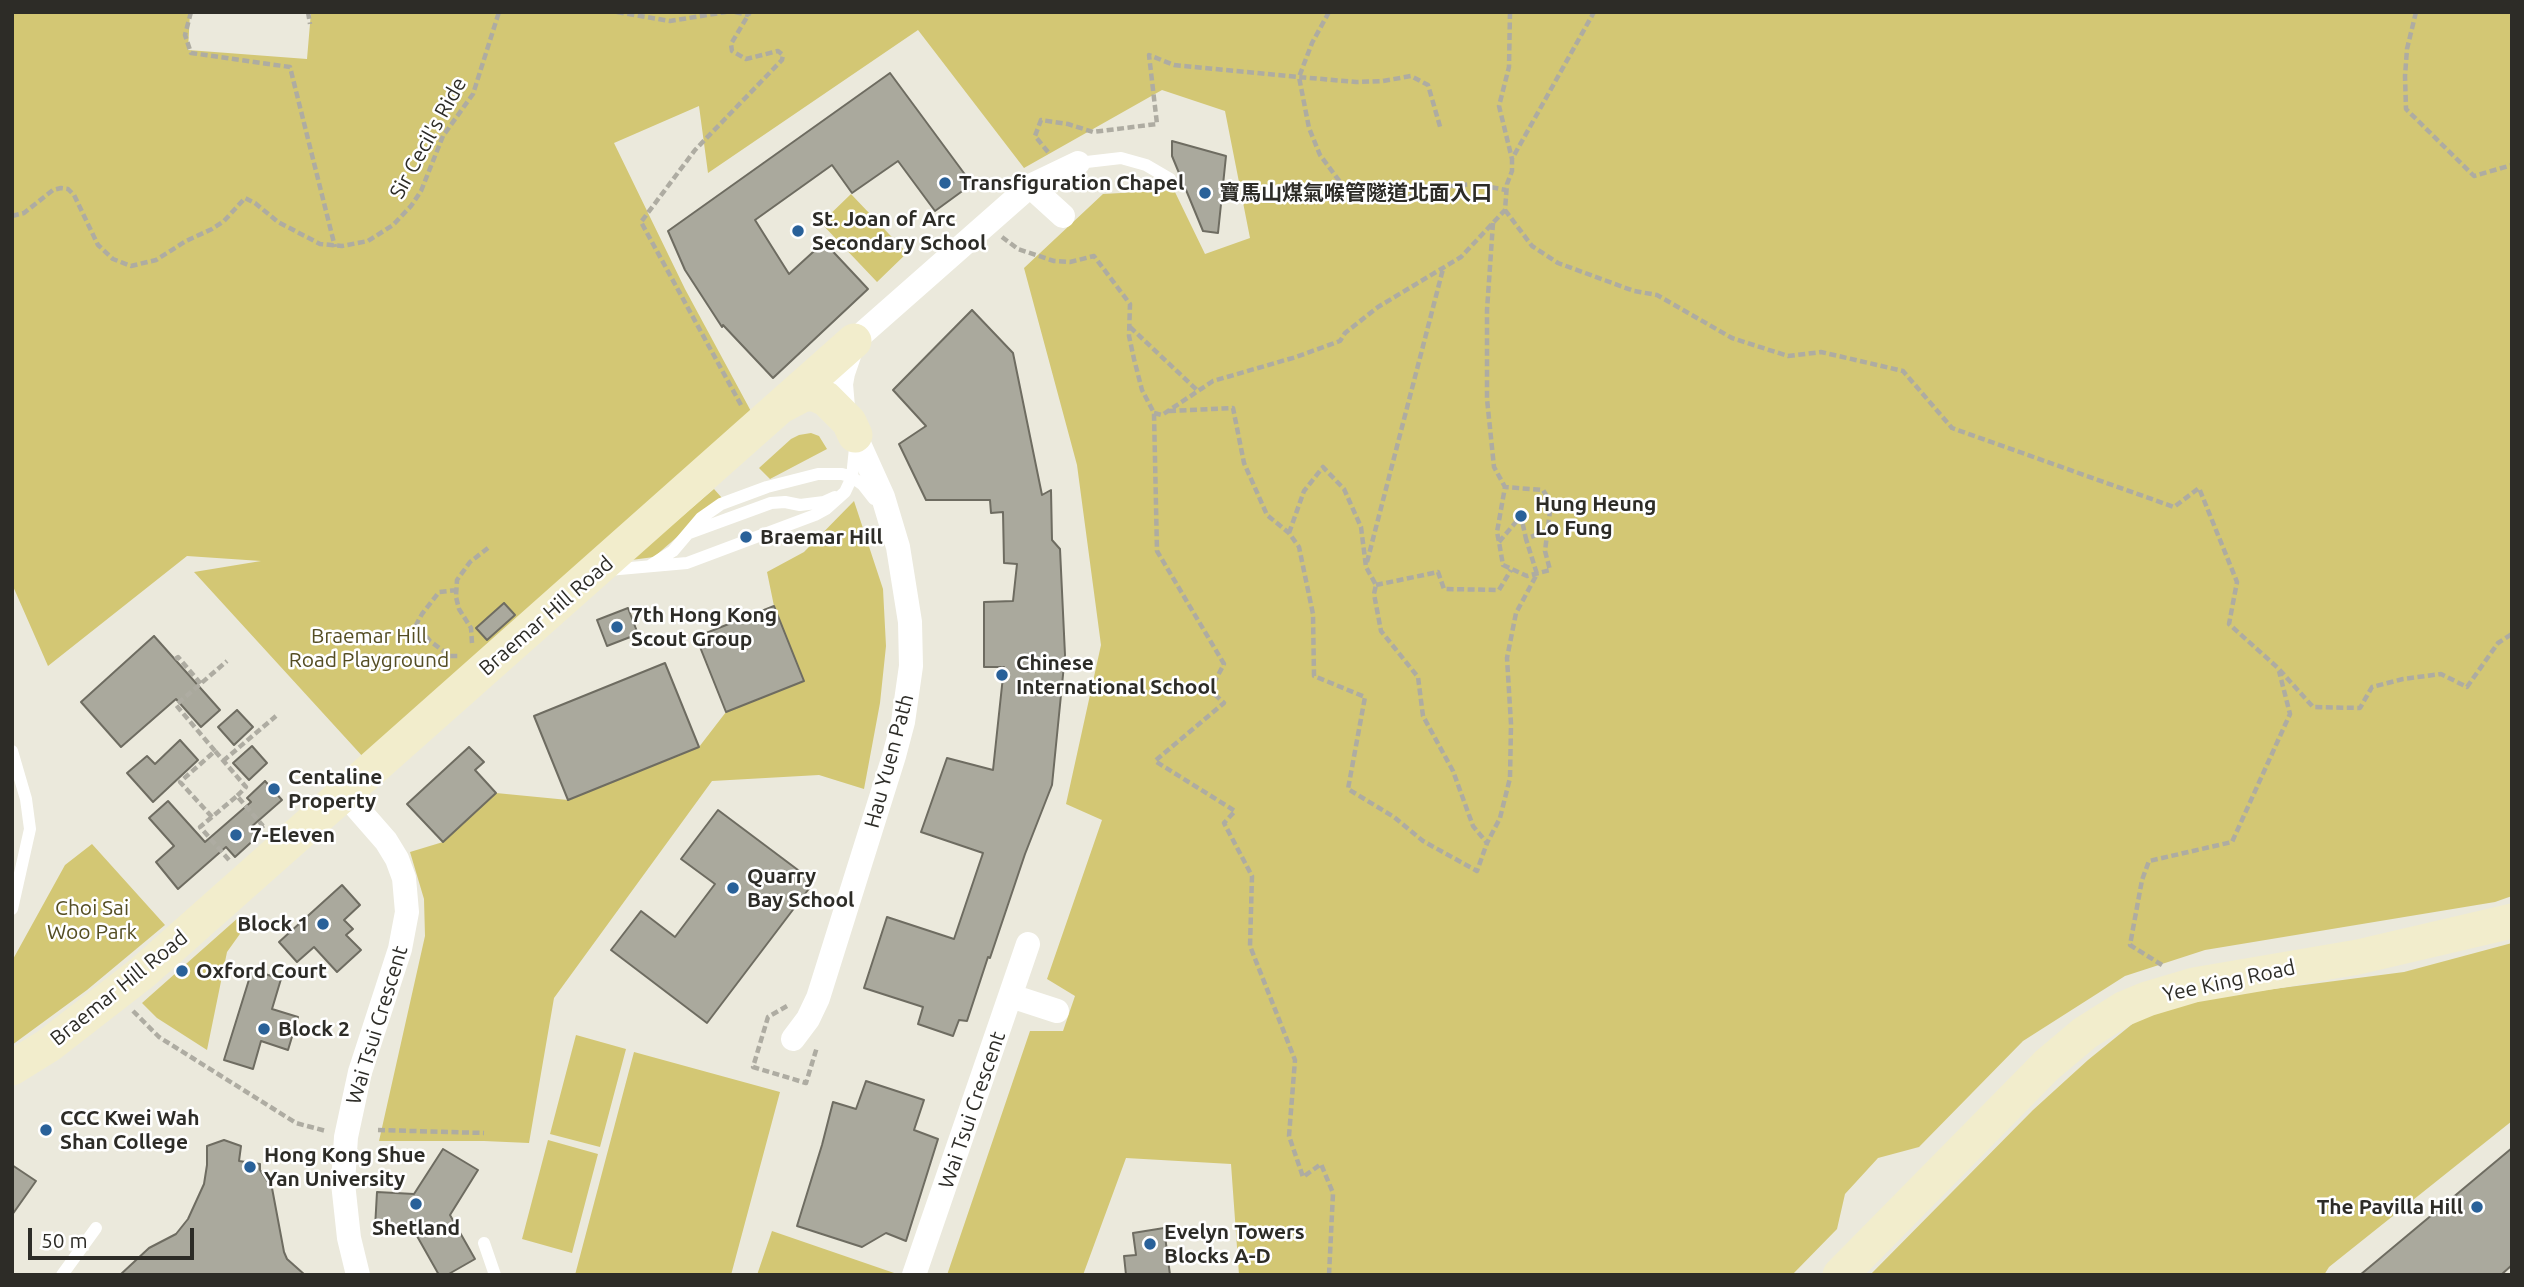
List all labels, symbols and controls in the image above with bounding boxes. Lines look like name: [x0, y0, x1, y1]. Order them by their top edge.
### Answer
street label: Sir Cecil's Ride: [384, 73, 472, 203]
place label: Transfiguration Chapel: [959, 170, 1184, 196]
marker: Transfiguration Chapel: [937, 175, 953, 191]
place label: 寶馬山煤氣喉管隧道北面入口: [1219, 180, 1492, 206]
marker: 寶馬山煤氣喉管隧道北面入口: [1197, 185, 1213, 201]
place label: St. Joan of Arc Secondary School: [812, 206, 986, 256]
marker: St. Joan of Arc Secondary School: [790, 223, 806, 239]
place label: Hung Heung Lo Fung: [1535, 491, 1656, 541]
marker: Hung Heung Lo Fung: [1513, 508, 1529, 524]
place label: Braemar Hill: [760, 524, 883, 550]
marker: Braemar Hill: [738, 529, 754, 545]
street label: Braemar Hill Road: [474, 551, 618, 681]
place label: 7th Hong Kong Scout Group: [631, 602, 777, 652]
marker: 7th Hong Kong Scout Group: [609, 619, 625, 635]
park label: Braemar Hill Road Playground: [289, 623, 449, 673]
place label: Chinese International School: [1016, 650, 1216, 700]
marker: Chinese International School: [994, 667, 1010, 683]
street label: Hau Yuen Path: [859, 691, 919, 831]
place label: Centaline Property: [288, 764, 382, 814]
marker: Centaline Property: [266, 781, 282, 797]
place label: 7-Eleven: [250, 822, 335, 848]
marker: 7-Eleven: [228, 827, 244, 843]
place label: Quarry Bay School: [747, 863, 854, 913]
marker: Quarry Bay School: [725, 880, 741, 896]
park label: Choi Sai Woo Park: [47, 895, 137, 945]
place label: Block 1: [237, 911, 309, 937]
marker: Block 1: [315, 916, 331, 932]
street label: Braemar Hill Road: [45, 925, 193, 1051]
street label: Wai Tsui Crescent: [341, 943, 413, 1107]
street label: Yee King Road: [2160, 955, 2298, 1007]
place label: Oxford Court: [196, 958, 327, 984]
marker: Oxford Court: [174, 963, 190, 979]
place label: Block 2: [278, 1016, 350, 1042]
marker: Block 2: [256, 1021, 272, 1037]
street label: Wai Tsui Crescent: [933, 1028, 1011, 1192]
place label: CCC Kwei Wah Shan College: [60, 1105, 199, 1155]
marker: CCC Kwei Wah Shan College: [38, 1122, 54, 1138]
place label: Hong Kong Shue Yan University: [264, 1142, 426, 1192]
marker: Hong Kong Shue Yan University: [242, 1159, 258, 1175]
place label: The Pavilla Hill: [2317, 1194, 2463, 1220]
marker: Shetland: [408, 1196, 424, 1212]
marker: The Pavilla Hill: [2469, 1199, 2485, 1215]
scale bar: [32, 1214, 198, 1258]
place label: Shetland: [372, 1215, 460, 1241]
place label: Evelyn Towers Blocks A-D: [1164, 1219, 1305, 1269]
text: 50 m: [41, 1228, 88, 1252]
marker: Evelyn Towers Blocks A-D: [1142, 1236, 1158, 1252]

